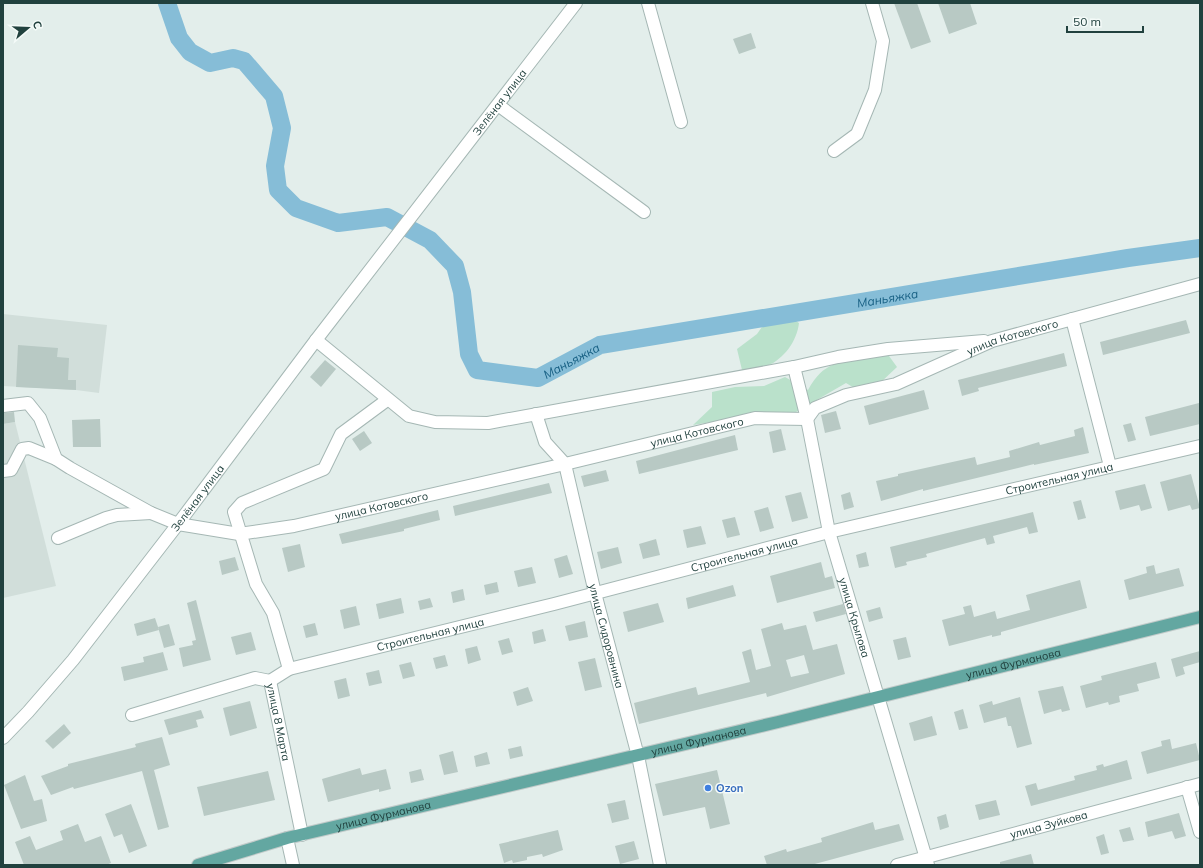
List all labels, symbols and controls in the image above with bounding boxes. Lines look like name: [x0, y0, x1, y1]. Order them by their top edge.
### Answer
north arrow: [8, 8, 48, 48]
scale bar: [1067, 8, 1143, 34]
text: 50 m: [1073, 14, 1101, 29]
text: С: [30, 19, 45, 31]
street label: Зелёная улица: [469, 66, 529, 138]
water label: Маньяжка: [856, 285, 919, 310]
street label: улица Котовского: [964, 316, 1060, 358]
water label: Маньяжка: [540, 339, 602, 381]
street label: улица Котовского: [649, 414, 745, 450]
street label: Строительная улица: [1004, 459, 1115, 498]
street label: Зелёная улица: [168, 462, 227, 534]
street label: улица Котовского: [333, 489, 429, 523]
street label: Строительная улица: [689, 533, 799, 575]
street label: улица Крылова: [836, 576, 873, 659]
street label: улица Сидоровнина: [586, 582, 627, 690]
street label: Строительная улица: [375, 614, 485, 654]
street label: улица Фурманова: [964, 645, 1062, 682]
street label: улица 8 Марта: [264, 682, 293, 762]
street label: улица Фурманова: [650, 723, 748, 759]
place label: Ozon: [716, 781, 743, 795]
marker: Ozon: [703, 783, 713, 793]
street label: улица Фурманова: [334, 797, 432, 833]
street label: улица Зуйкова: [1008, 807, 1089, 842]

